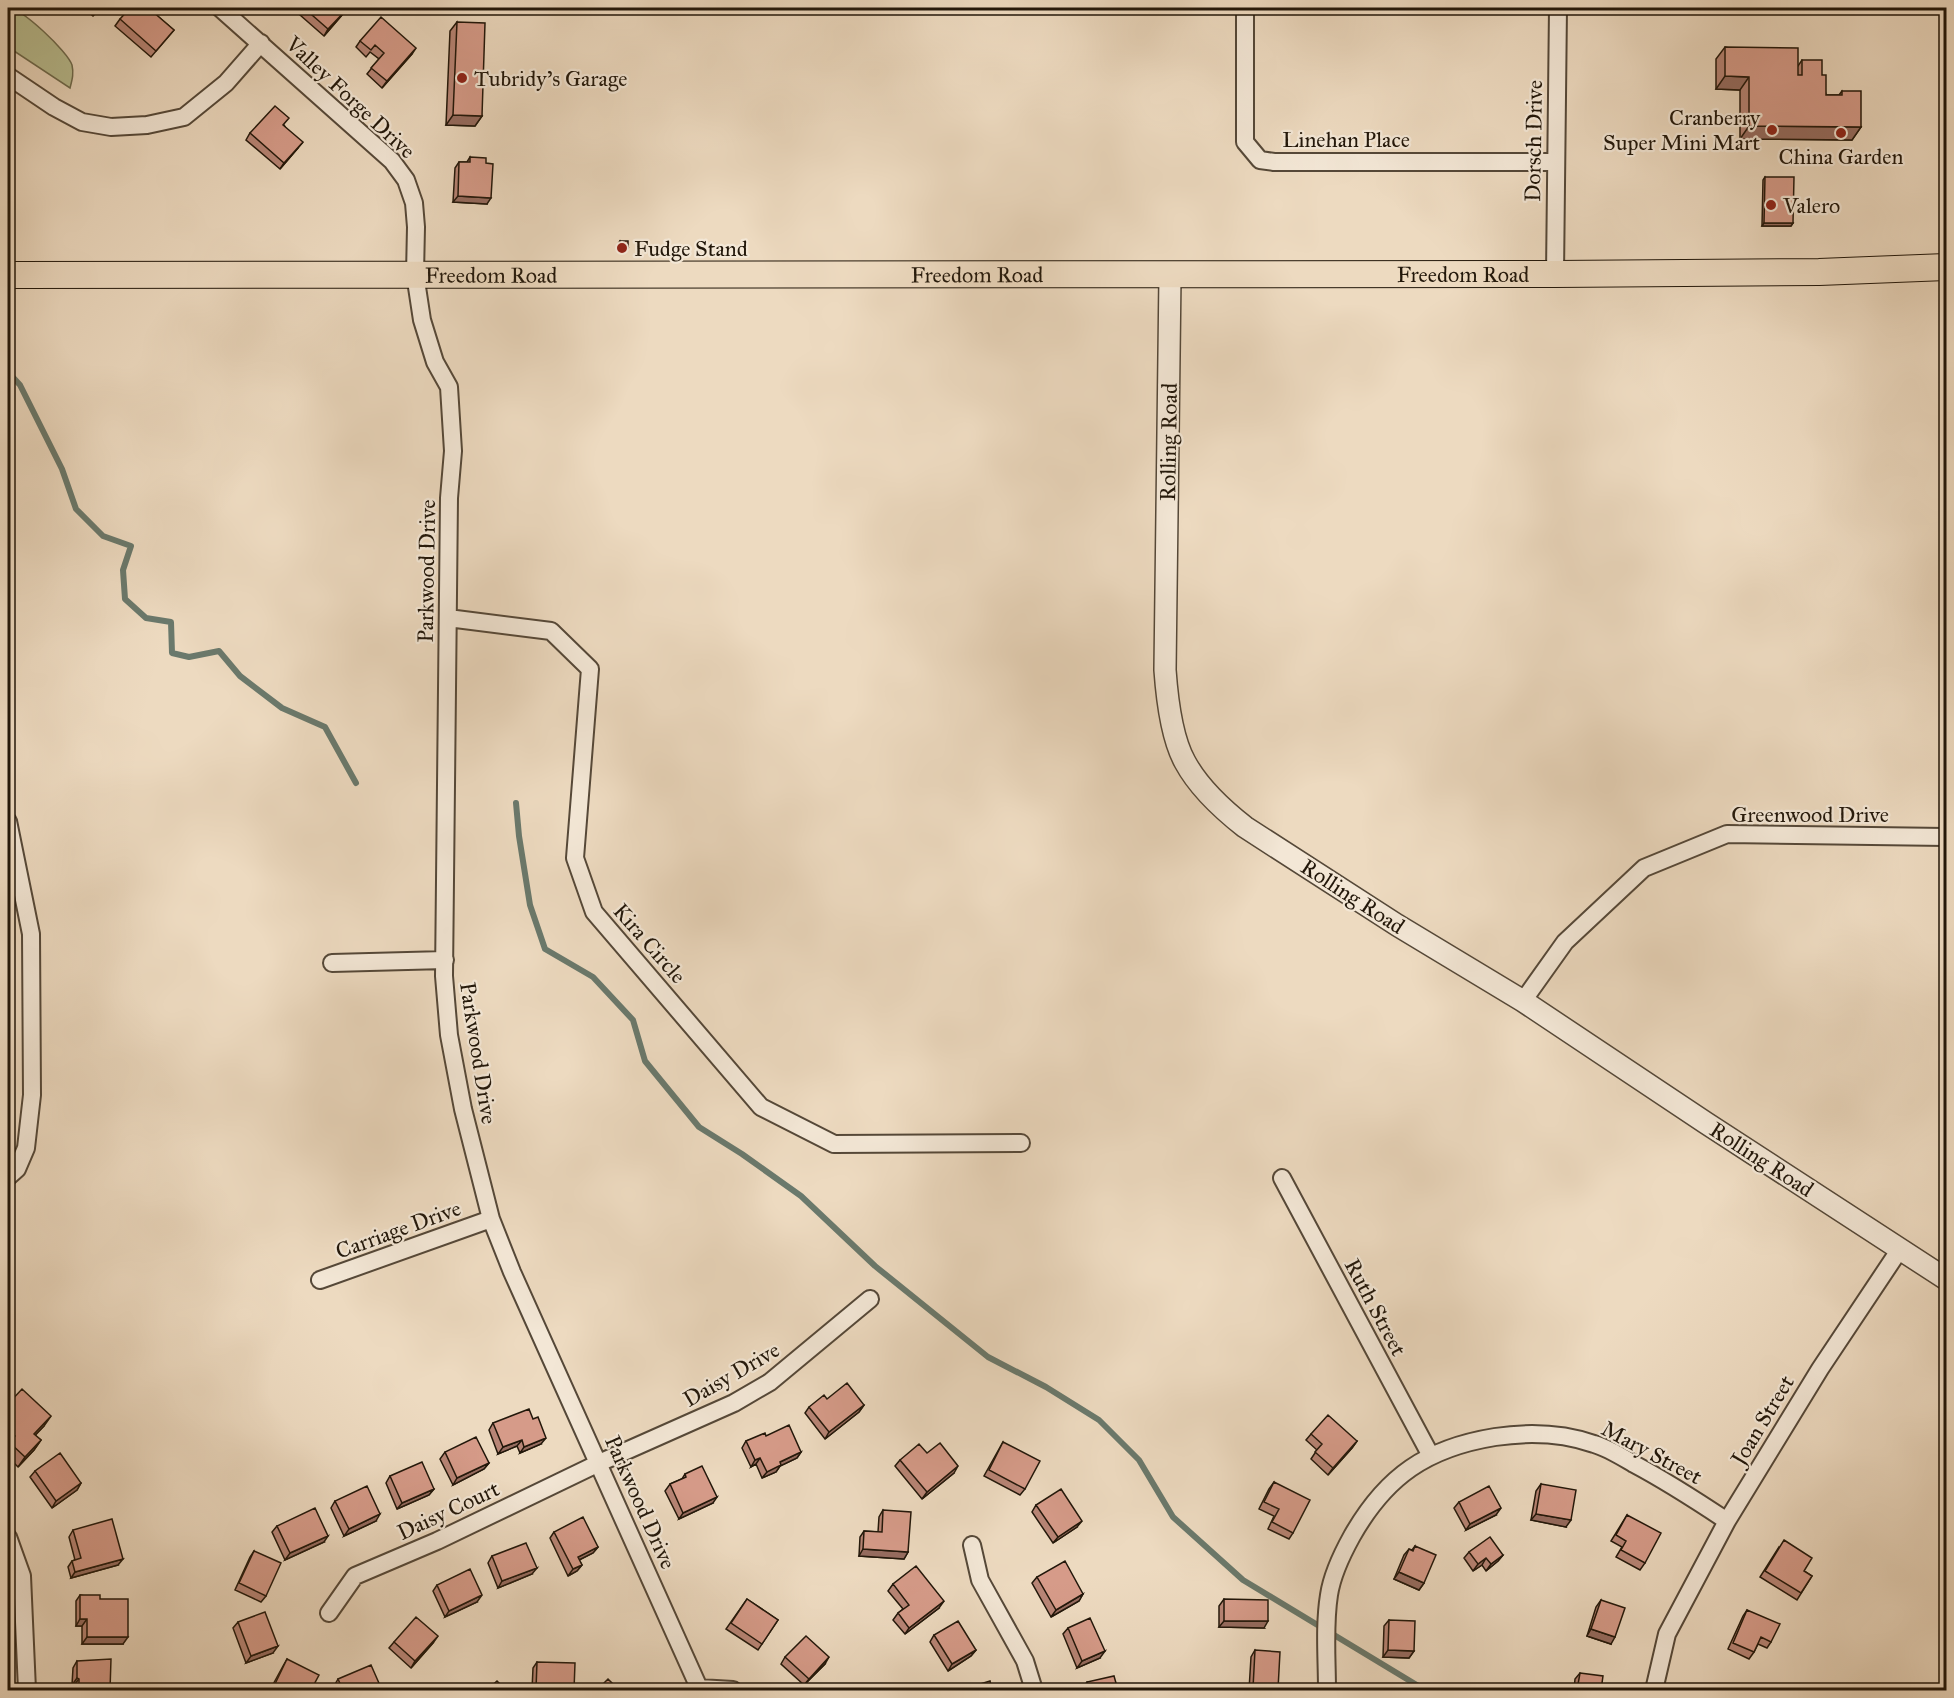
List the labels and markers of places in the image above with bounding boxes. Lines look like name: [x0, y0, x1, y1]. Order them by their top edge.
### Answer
place label: Tubridy's Garage: [474, 65, 627, 92]
marker: Tubridy's Garage: [455, 71, 469, 85]
place label: Cranberry Super Mini Mart: [1603, 104, 1761, 156]
marker: Cranberry Super Mini Mart: [1765, 123, 1779, 137]
marker: China Garden: [1834, 126, 1848, 140]
place label: China Garden: [1779, 143, 1904, 170]
place label: Valero: [1782, 192, 1840, 219]
marker: Valero: [1764, 198, 1778, 212]
place label: Fudge Stand: [634, 235, 748, 262]
marker: Fudge Stand: [615, 241, 629, 255]

